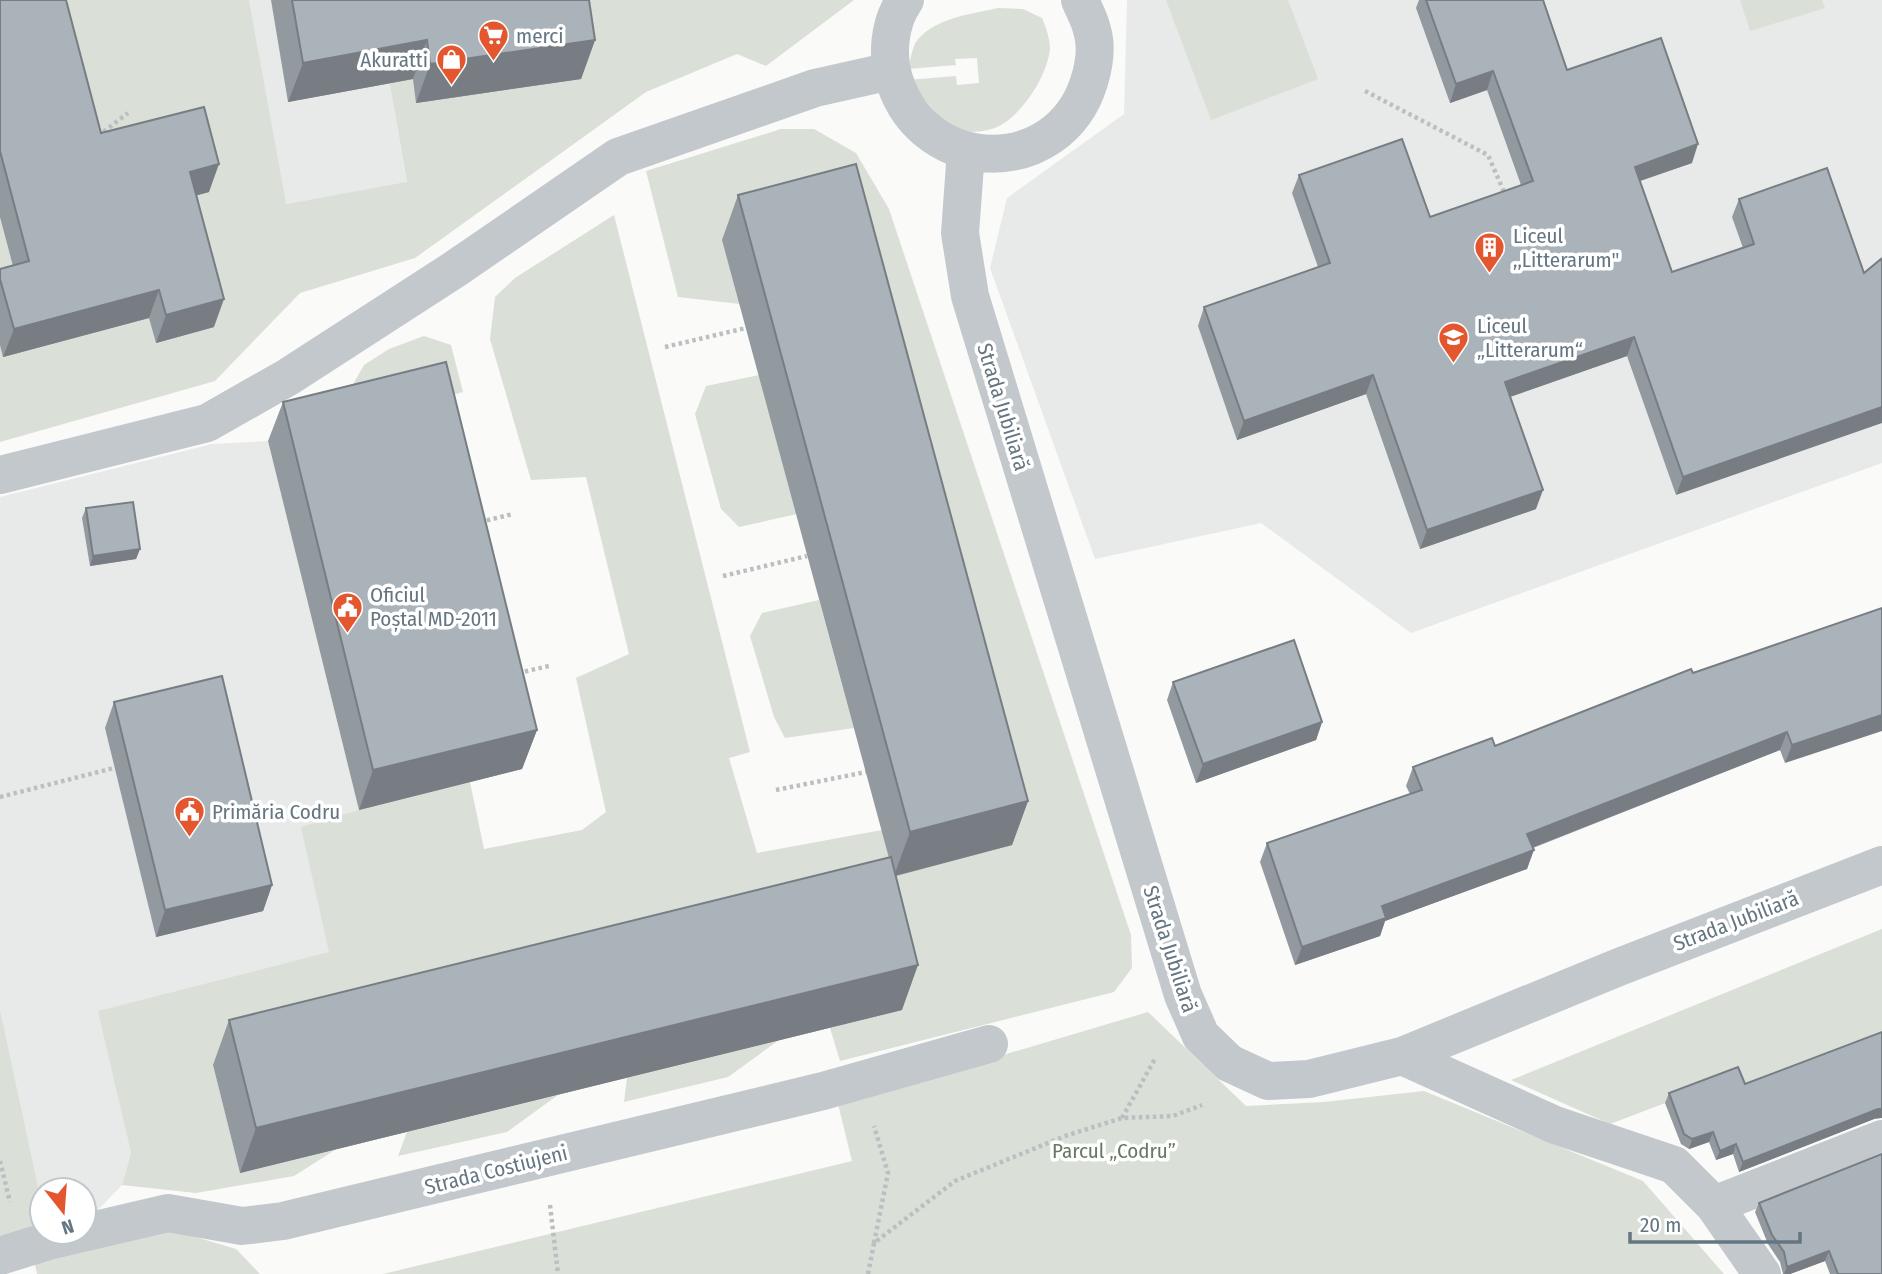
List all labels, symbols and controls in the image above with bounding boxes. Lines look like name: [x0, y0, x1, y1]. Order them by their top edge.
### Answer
supermarket icon: merci: [476, 19, 510, 63]
place label: merci: [516, 23, 564, 49]
shop icon: Akuratti: [434, 43, 468, 87]
place label: Akuratti: [360, 47, 428, 73]
place label: Liceul ,,Litterarum": [1513, 223, 1619, 273]
building icon: Liceul ,,Litterarum": [1473, 231, 1507, 275]
place label: Liceul „Litterarum“: [1477, 313, 1583, 363]
school or university icon: Liceul „Litterarum“: [1437, 321, 1471, 365]
street label: Strada Jubiliară: [971, 340, 1035, 474]
place label: Oficiul Poștal MD-2011: [370, 582, 497, 632]
public building icon: Oficiul Poștal MD-2011: [330, 590, 364, 634]
public building icon: Primăria Codru: [172, 795, 206, 839]
place label: Primăria Codru: [212, 799, 340, 825]
street label: Strada Jubiliară: [1137, 882, 1203, 1016]
street label: Strada Jubiliară: [1670, 885, 1802, 957]
park label: Parcul „Codru”: [1052, 1138, 1176, 1164]
street label: Strada Costiujeni: [422, 1140, 570, 1200]
north arrow: [28, 1176, 98, 1246]
scale bar: [1630, 1200, 1800, 1244]
text: 20 m: [1640, 1212, 1681, 1238]
text: N: [59, 1214, 77, 1239]

